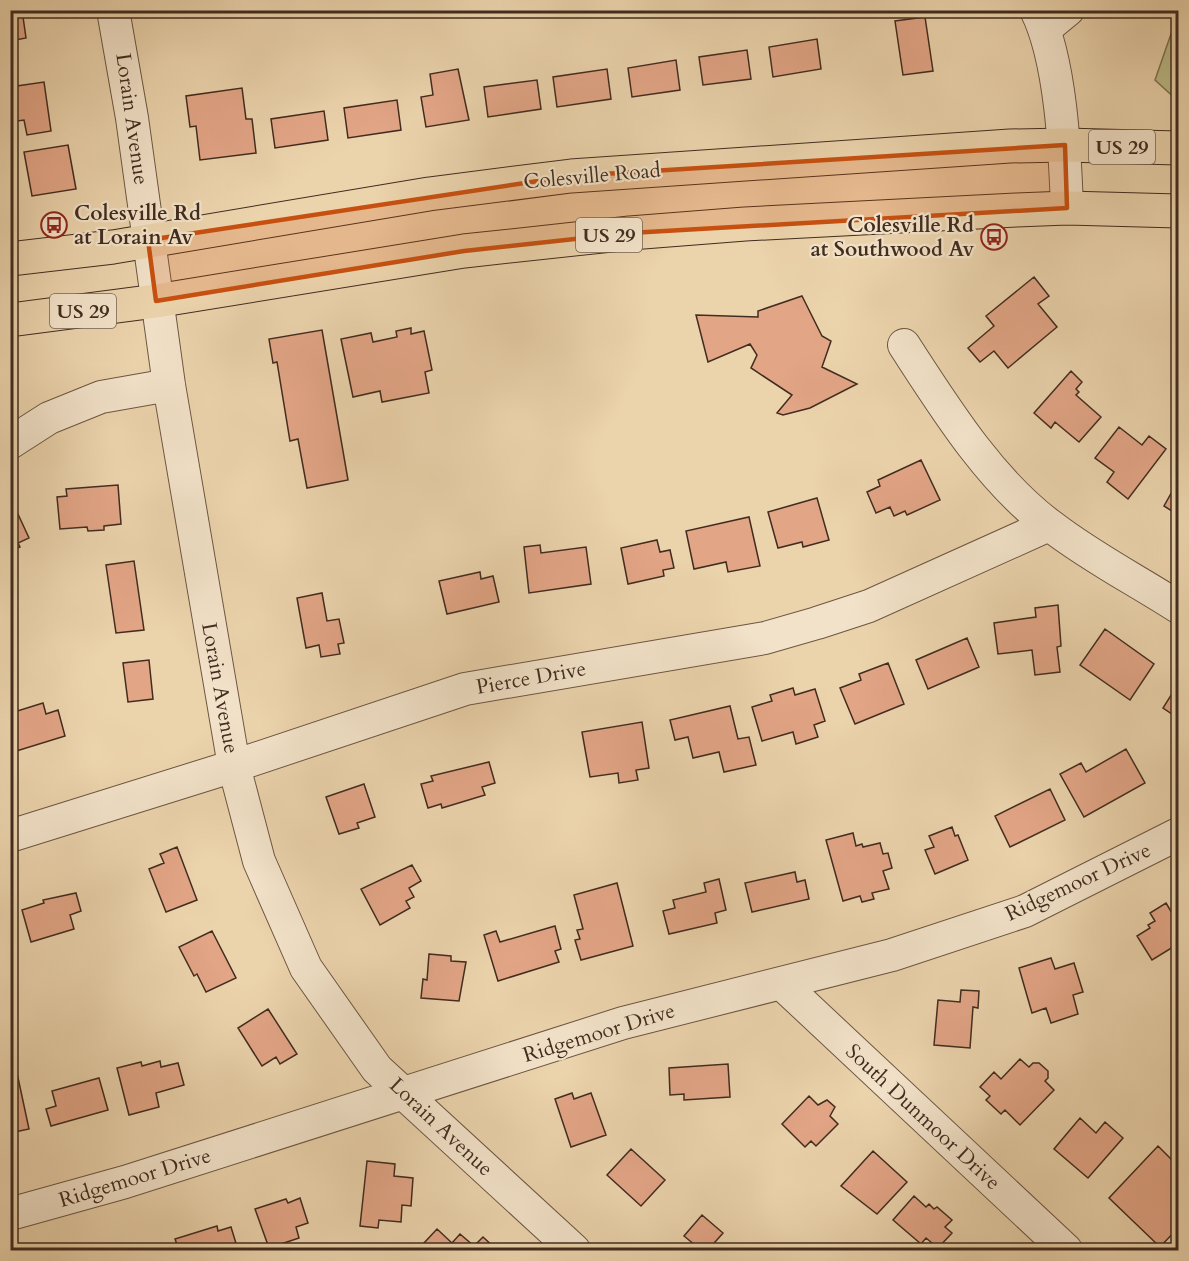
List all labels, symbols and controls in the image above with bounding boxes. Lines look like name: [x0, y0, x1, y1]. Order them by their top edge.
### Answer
street label: Lorain Avenue: [108, 51, 156, 187]
road number: US 29: [1089, 130, 1155, 164]
street label: Colesville Road: [522, 156, 662, 196]
place label: Colesville Rd at Lorain Av: [74, 199, 201, 252]
bus stop icon: Colesville Rd at Lorain Av: [39, 210, 69, 240]
place label: Colesville Rd at Southwood Av: [811, 211, 974, 264]
road number: US 29: [576, 218, 642, 252]
bus stop icon: Colesville Rd at Southwood Av: [979, 222, 1009, 252]
road number: US 29: [50, 294, 116, 328]
street label: Lorain Avenue: [194, 620, 246, 756]
street label: Pierce Drive: [474, 654, 588, 702]
street label: Ridgemoor Drive: [1001, 836, 1155, 928]
street label: Ridgemoor Drive: [519, 996, 679, 1070]
street label: South Dunmoor Drive: [839, 1037, 1007, 1197]
street label: Lorain Avenue: [383, 1071, 499, 1183]
street label: Ridgemoor Drive: [55, 1141, 215, 1215]

